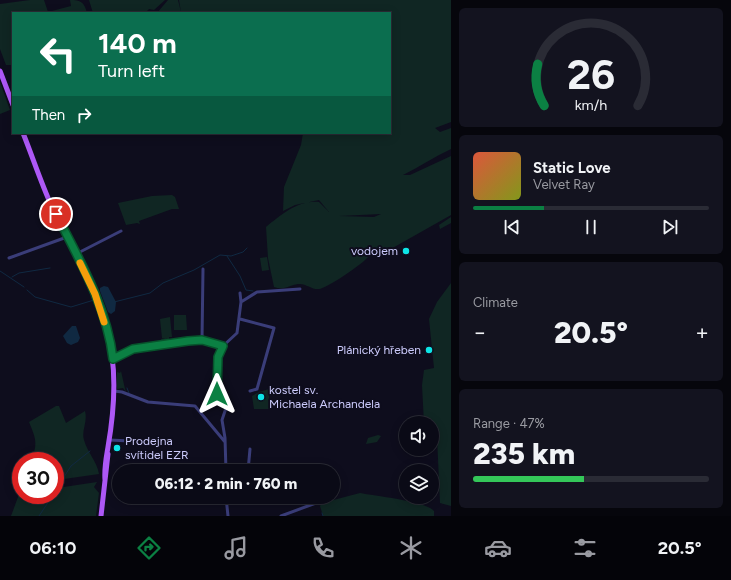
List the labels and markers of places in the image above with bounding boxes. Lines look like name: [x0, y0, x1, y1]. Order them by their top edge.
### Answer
pin: [39, 197, 73, 231]
place label: vodojem: [351, 244, 398, 258]
marker: vodojem: [401, 246, 411, 256]
place label: Plánický hřeben: [337, 343, 421, 357]
marker: Plánický hřeben: [424, 345, 434, 355]
place label: kostel sv. Michaela Archandela: [269, 383, 380, 411]
marker: kostel sv. Michaela Archandela: [256, 392, 266, 402]
place label: Prodejna svítidel EZR: [125, 434, 188, 462]
marker: Prodejna svítidel EZR: [112, 443, 122, 453]

